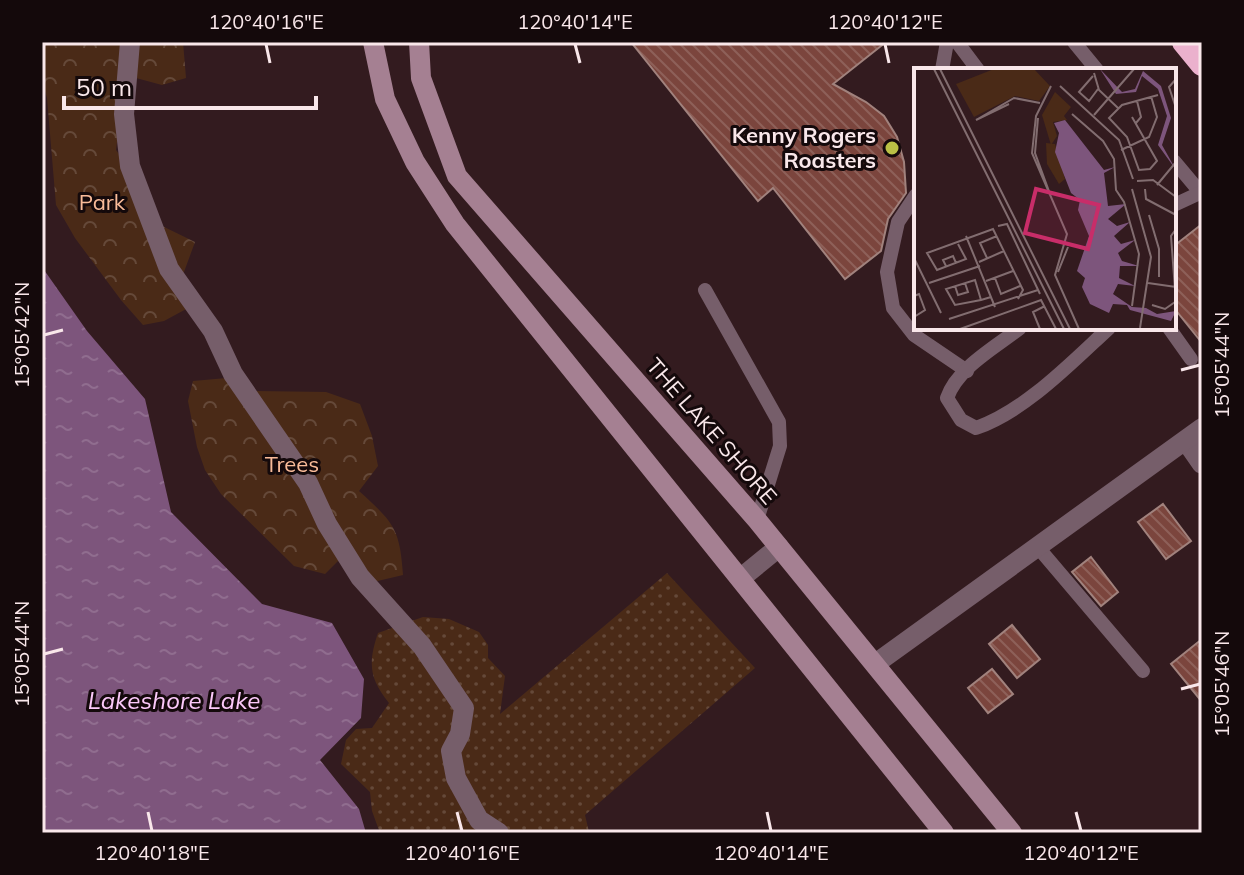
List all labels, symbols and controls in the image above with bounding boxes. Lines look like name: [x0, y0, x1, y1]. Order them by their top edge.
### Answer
text: 120°40'16"E: [208, 9, 324, 34]
text: 120°40'14"E: [517, 9, 633, 34]
text: 120°40'12"E: [827, 9, 943, 34]
scale bar: [64, 60, 316, 110]
inset map: [914, 68, 1176, 330]
text: 50 m: [76, 72, 132, 102]
place label: Kenny Rogers Roasters: [732, 121, 876, 174]
marker: Kenny Rogers Roasters: [883, 139, 901, 157]
park label: Park: [79, 188, 126, 216]
text: 15°05'42"N: [9, 282, 34, 388]
text: 15°05'44"N: [1209, 312, 1234, 418]
street label: THE LAKE SHORE: [641, 352, 783, 510]
park label: Trees: [265, 450, 319, 478]
text: 15°05'44"N: [9, 601, 34, 707]
text: 15°05'46"N: [1209, 631, 1234, 737]
water label: Lakeshore Lake: [88, 685, 260, 715]
text: 120°40'18"E: [94, 840, 210, 865]
text: 120°40'16"E: [404, 840, 520, 865]
text: 120°40'14"E: [713, 840, 829, 865]
text: 120°40'12"E: [1023, 840, 1139, 865]

